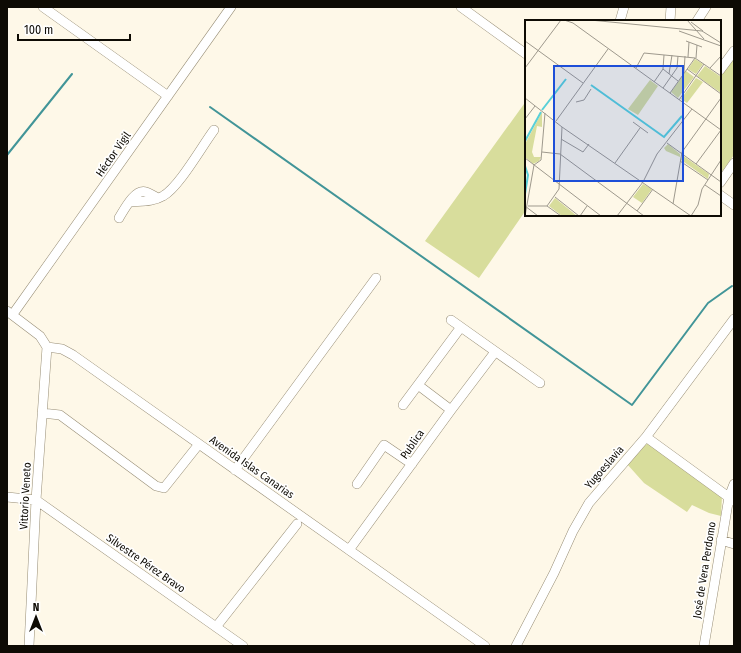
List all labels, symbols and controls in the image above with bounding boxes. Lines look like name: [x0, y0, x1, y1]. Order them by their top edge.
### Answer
scale bar: [18, 16, 130, 42]
inset map: [525, 20, 721, 216]
text: 100 m: [24, 23, 53, 37]
street label: Héctor Vigil: [93, 129, 134, 179]
street label: Publica: [398, 427, 427, 461]
street label: Avenida Islas Canarias: [207, 433, 297, 502]
street label: Yugoeslavia: [582, 443, 627, 491]
street label: Vittorio Veneto: [17, 462, 34, 530]
street label: José de Vera Perdomo: [690, 520, 719, 619]
street label: Silvestre Pérez Bravo: [104, 531, 188, 596]
north arrow: [16, 597, 56, 637]
text: N: [33, 601, 39, 614]

